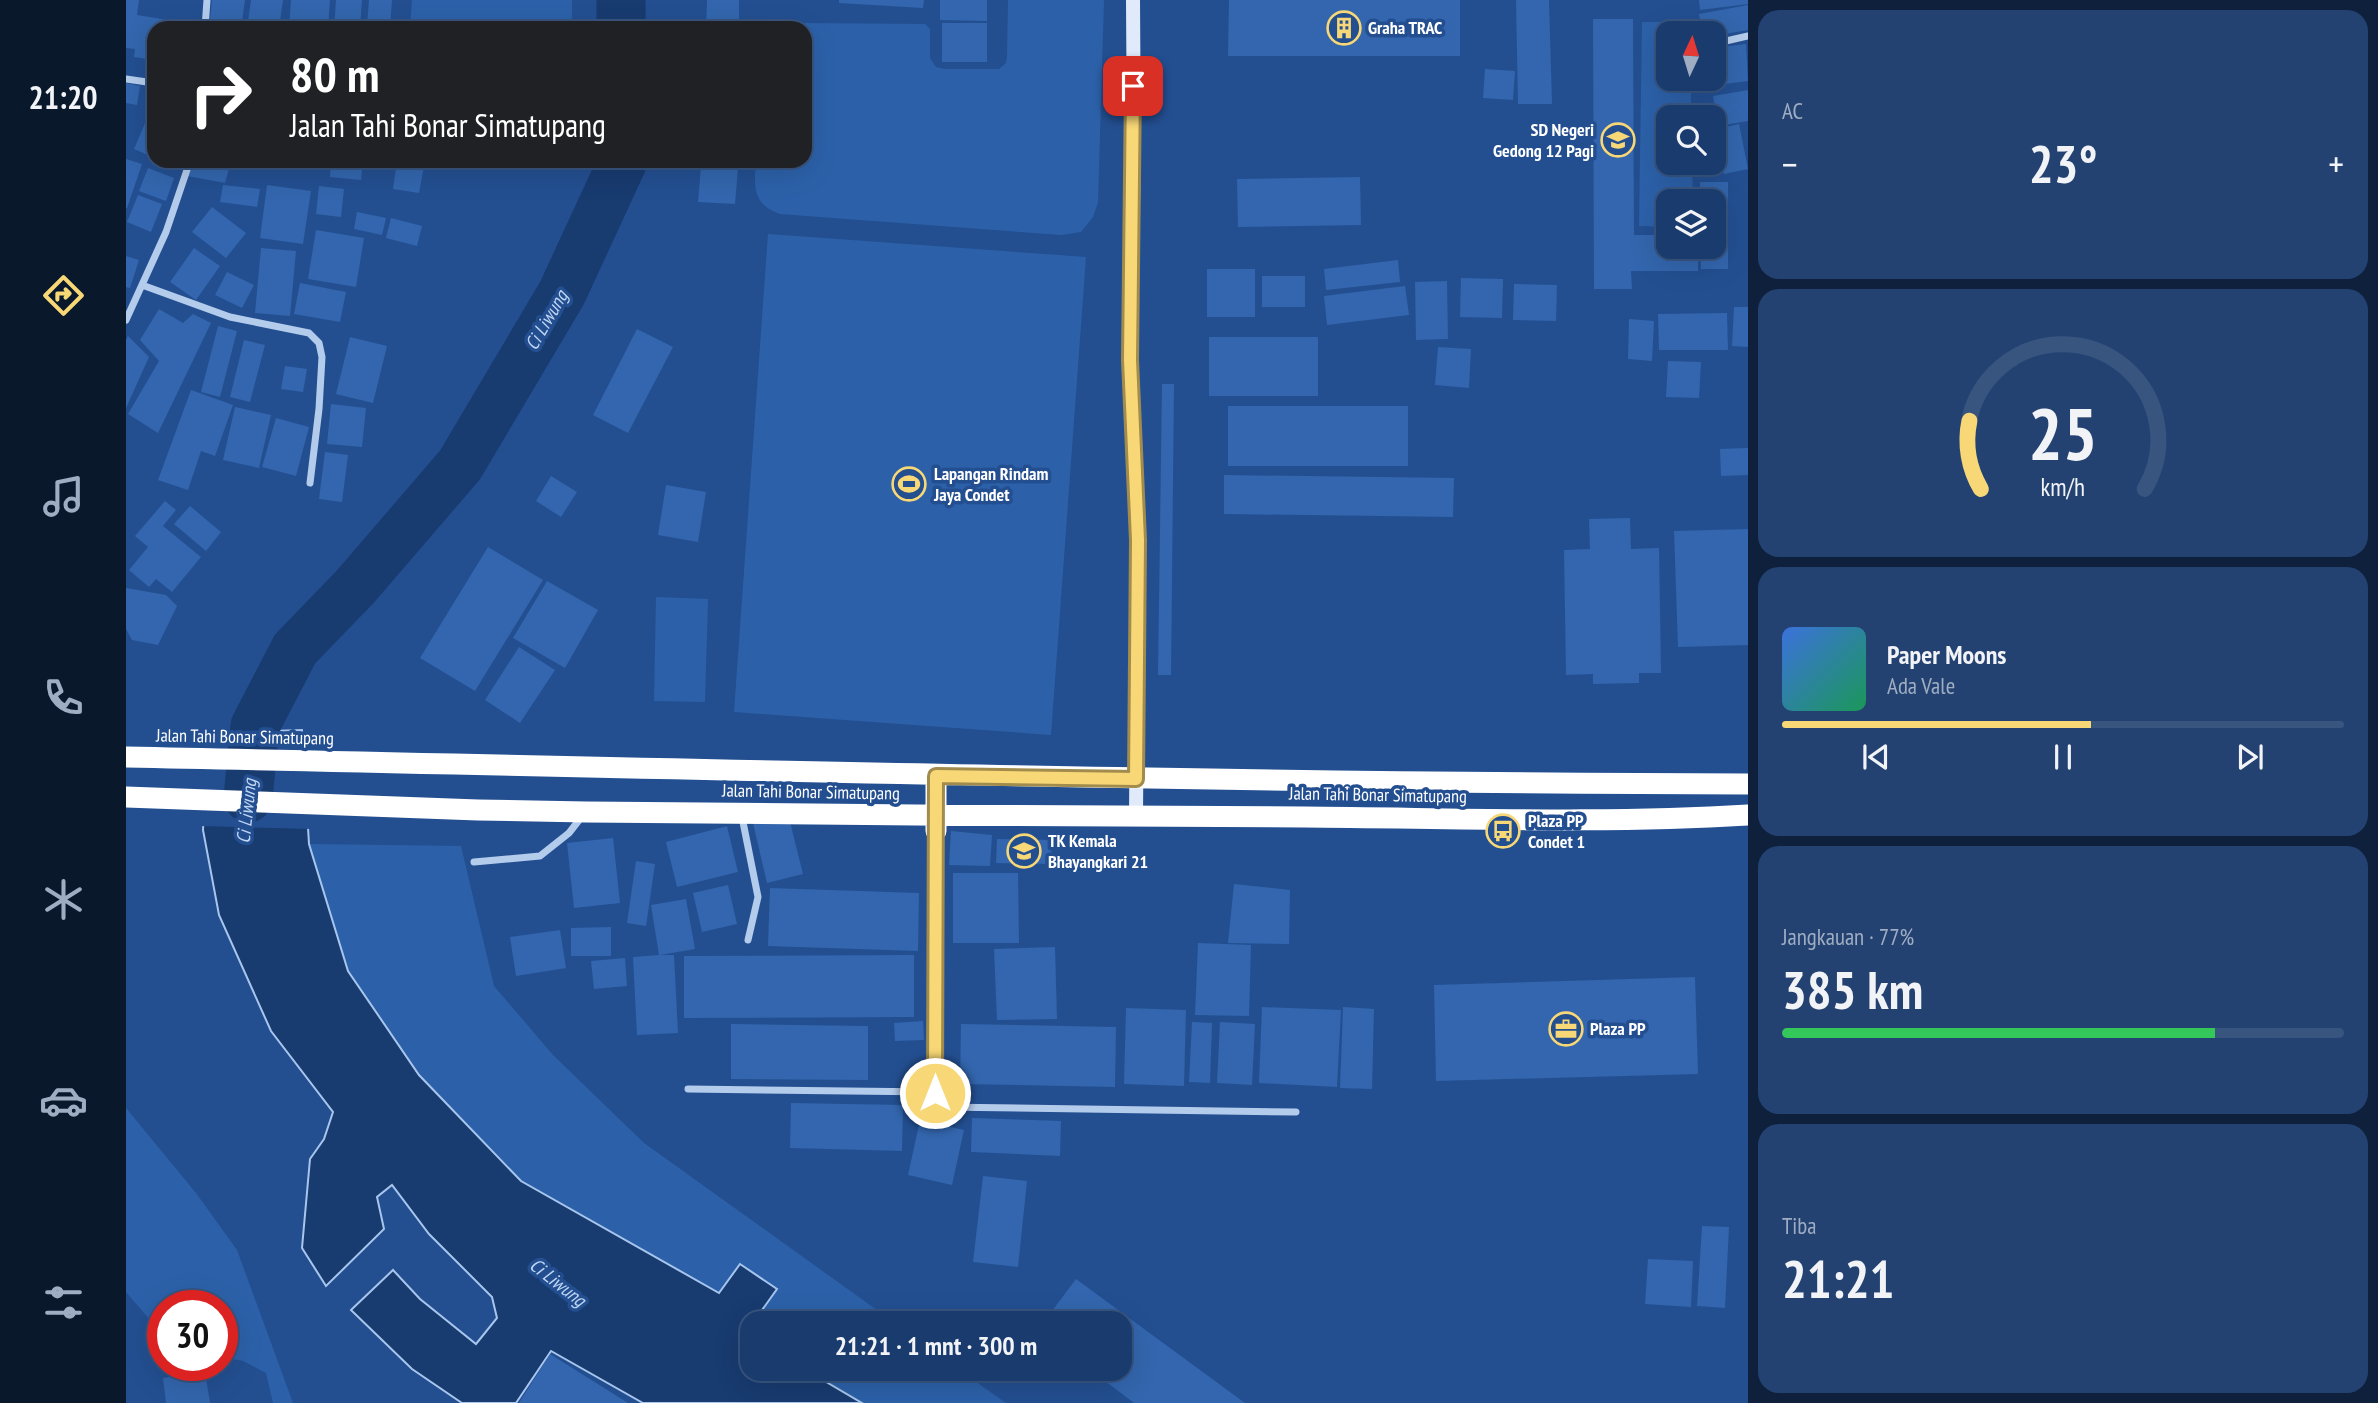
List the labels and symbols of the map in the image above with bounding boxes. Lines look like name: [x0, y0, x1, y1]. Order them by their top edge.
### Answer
building icon: Graha TRAC: [1325, 9, 1363, 47]
place label: Graha TRAC: [1368, 16, 1442, 39]
north arrow: [1656, 21, 1726, 91]
pin: [1103, 56, 1163, 116]
place label: SD Negeri Gedong 12 Pagi: [1493, 118, 1594, 162]
school or university icon: SD Negeri Gedong 12 Pagi: [1599, 121, 1637, 159]
water label: Ci Liwung: [519, 284, 574, 354]
place label: Lapangan Rindam Jaya Condet: [933, 462, 1048, 506]
sports icon: Lapangan Rindam Jaya Condet: [890, 465, 928, 503]
street label: Jalan Tahi Bonar Simatupang: [155, 723, 334, 750]
water label: Ci Liwung: [231, 776, 262, 845]
street label: Jalan Tahi Bonar Simatupang: [721, 778, 900, 805]
street label: Jalan Tahi Bonar Simatupang: [1288, 781, 1467, 808]
place label: Plaza PP Condet 1: [1528, 809, 1585, 853]
bus stop icon: Plaza PP Condet 1: [1484, 812, 1522, 850]
place label: TK Kemala Bhayangkari 21: [1048, 829, 1148, 873]
school or university icon: TK Kemala Bhayangkari 21: [1005, 832, 1043, 870]
office icon: Plaza PP: [1547, 1010, 1585, 1048]
place label: Plaza PP: [1590, 1017, 1646, 1040]
position arrow: [898, 1056, 972, 1130]
water label: Ci Liwung: [525, 1253, 592, 1313]
speed limit sign: 30: [147, 1290, 238, 1381]

